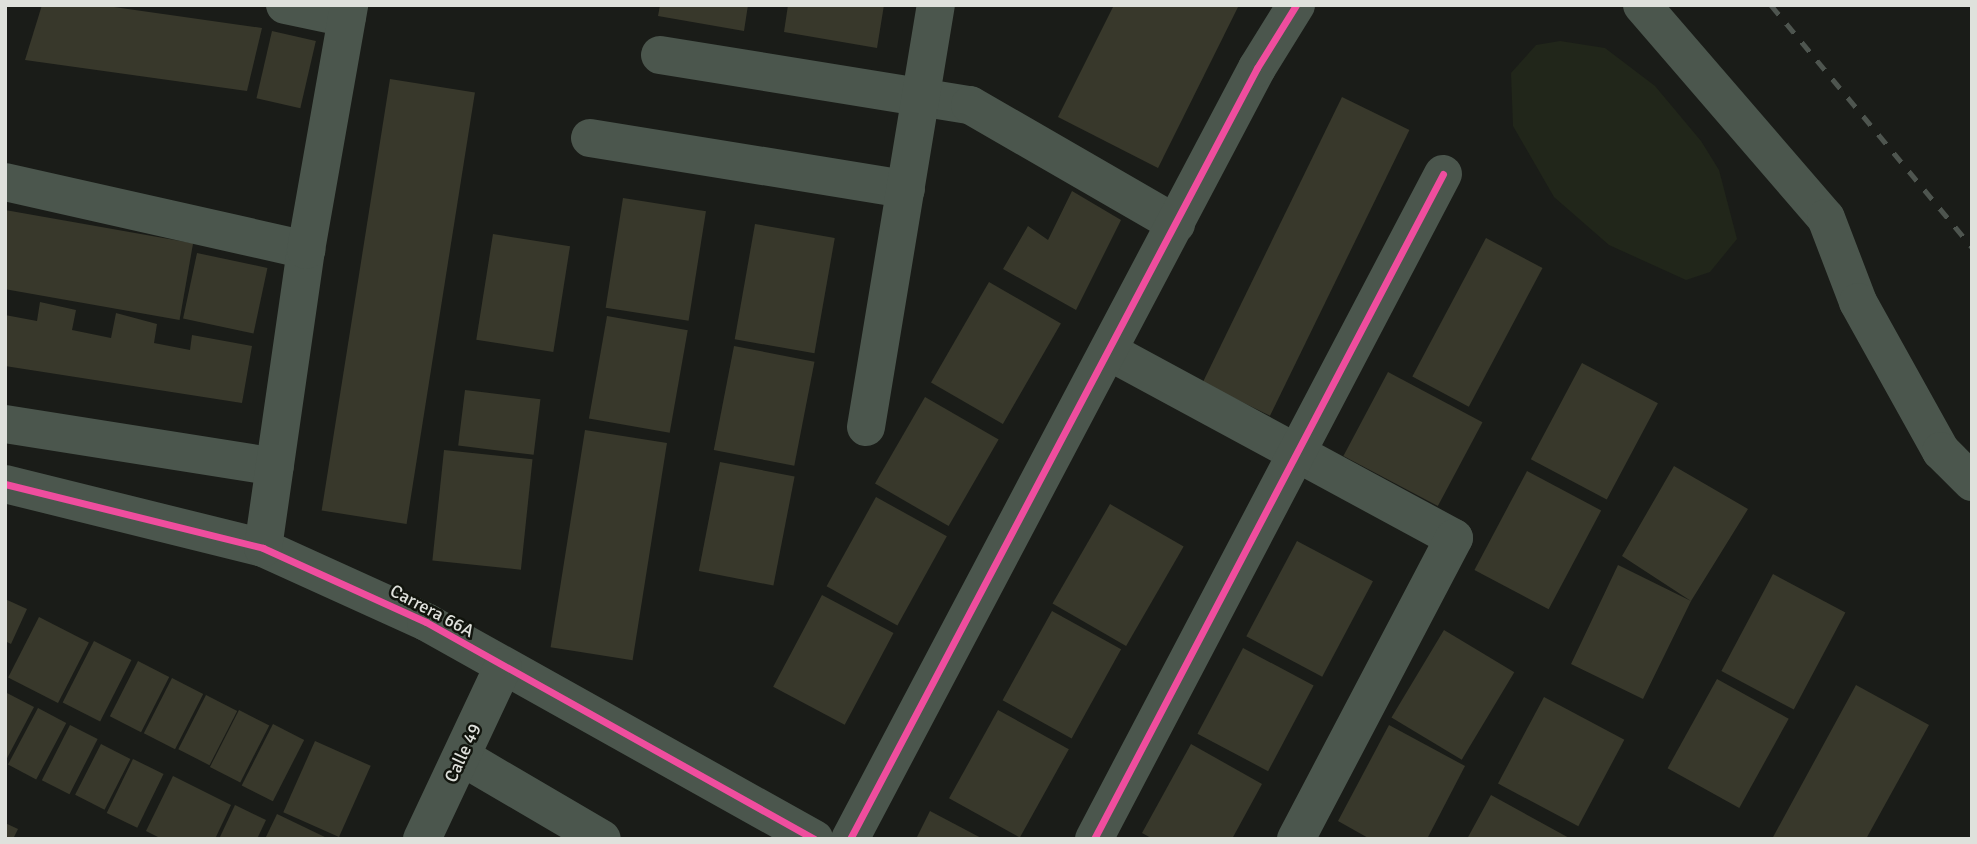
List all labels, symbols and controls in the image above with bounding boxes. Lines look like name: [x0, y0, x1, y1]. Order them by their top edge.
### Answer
street label: Carrera 66A: [386, 580, 478, 642]
street label: Calle 49: [440, 720, 486, 786]

